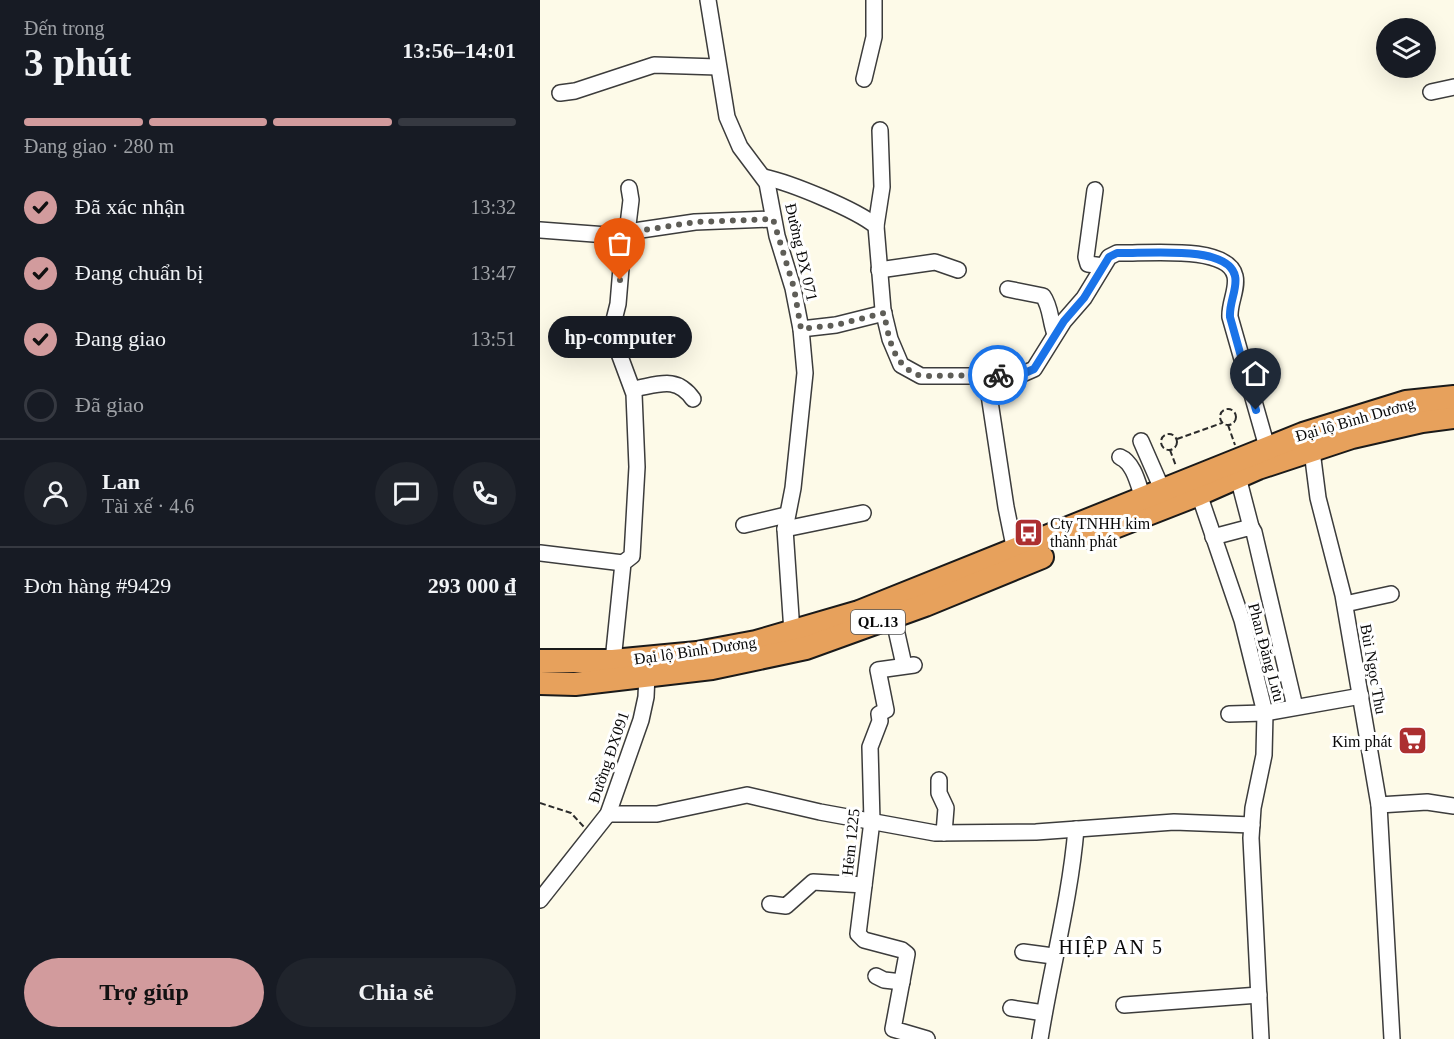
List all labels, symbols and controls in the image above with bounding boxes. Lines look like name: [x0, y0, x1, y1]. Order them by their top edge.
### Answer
text: Đến trong: [24, 17, 105, 39]
map controls: [1376, 18, 1436, 78]
button: layers: [1376, 18, 1436, 78]
text: 13:56–14:01: [402, 38, 516, 63]
text: 3 phút: [24, 41, 131, 84]
text: Đang giao · 280 m: [24, 135, 174, 157]
icon: check: [24, 191, 57, 224]
text: Đã xác nhận: [75, 194, 185, 219]
text: 13:32: [470, 196, 516, 218]
street label: Đường ĐX 071: [781, 202, 821, 303]
pin: [594, 218, 645, 280]
icon: bag: [603, 227, 636, 260]
icon: check: [24, 257, 57, 290]
text: Đang chuẩn bị: [75, 260, 203, 285]
text: 13:47: [470, 262, 516, 284]
callout: hp-computer: [548, 316, 692, 358]
icon: check: [24, 323, 57, 356]
text: Đang giao: [75, 326, 166, 351]
text: hp-computer: [564, 326, 676, 348]
text: 13:51: [470, 328, 516, 350]
courier: [968, 345, 1028, 405]
pin: [1230, 348, 1281, 410]
icon: home: [1239, 357, 1272, 390]
icon: bike: [982, 359, 1015, 392]
text: Đã giao: [75, 392, 144, 417]
street label: Đại lộ Bình Dương: [1294, 394, 1417, 446]
button: person: [24, 462, 87, 525]
button: chat: [375, 462, 438, 525]
button: phone: [453, 462, 516, 525]
text: Lan: [102, 469, 140, 494]
text: Tài xế · 4.6: [102, 495, 194, 517]
place label: Cty TNHH kim thành phát: [1050, 515, 1151, 551]
bus stop icon: Cty TNHH kim thành phát: [1013, 516, 1045, 548]
text: Đơn hàng #9429: [24, 573, 171, 598]
text: 293 000 ₫: [428, 573, 516, 598]
street label: Phan Đăng Lưu: [1244, 601, 1288, 703]
road number: QL.13: [851, 610, 905, 634]
street label: Bùi Ngọc Thu: [1356, 623, 1390, 716]
street label: Đại lộ Bình Dương: [633, 633, 757, 668]
street label: Đường ĐX091: [585, 709, 633, 806]
supermarket icon: Kim phát: [1397, 725, 1429, 757]
place label: Kim phát: [1332, 733, 1393, 751]
street label: Hẻm 1225: [839, 808, 862, 876]
district label: HIỆP AN 5: [1059, 936, 1163, 958]
button: Trợ giúp: [24, 958, 264, 1027]
button: Chia sẻ: [276, 958, 516, 1027]

